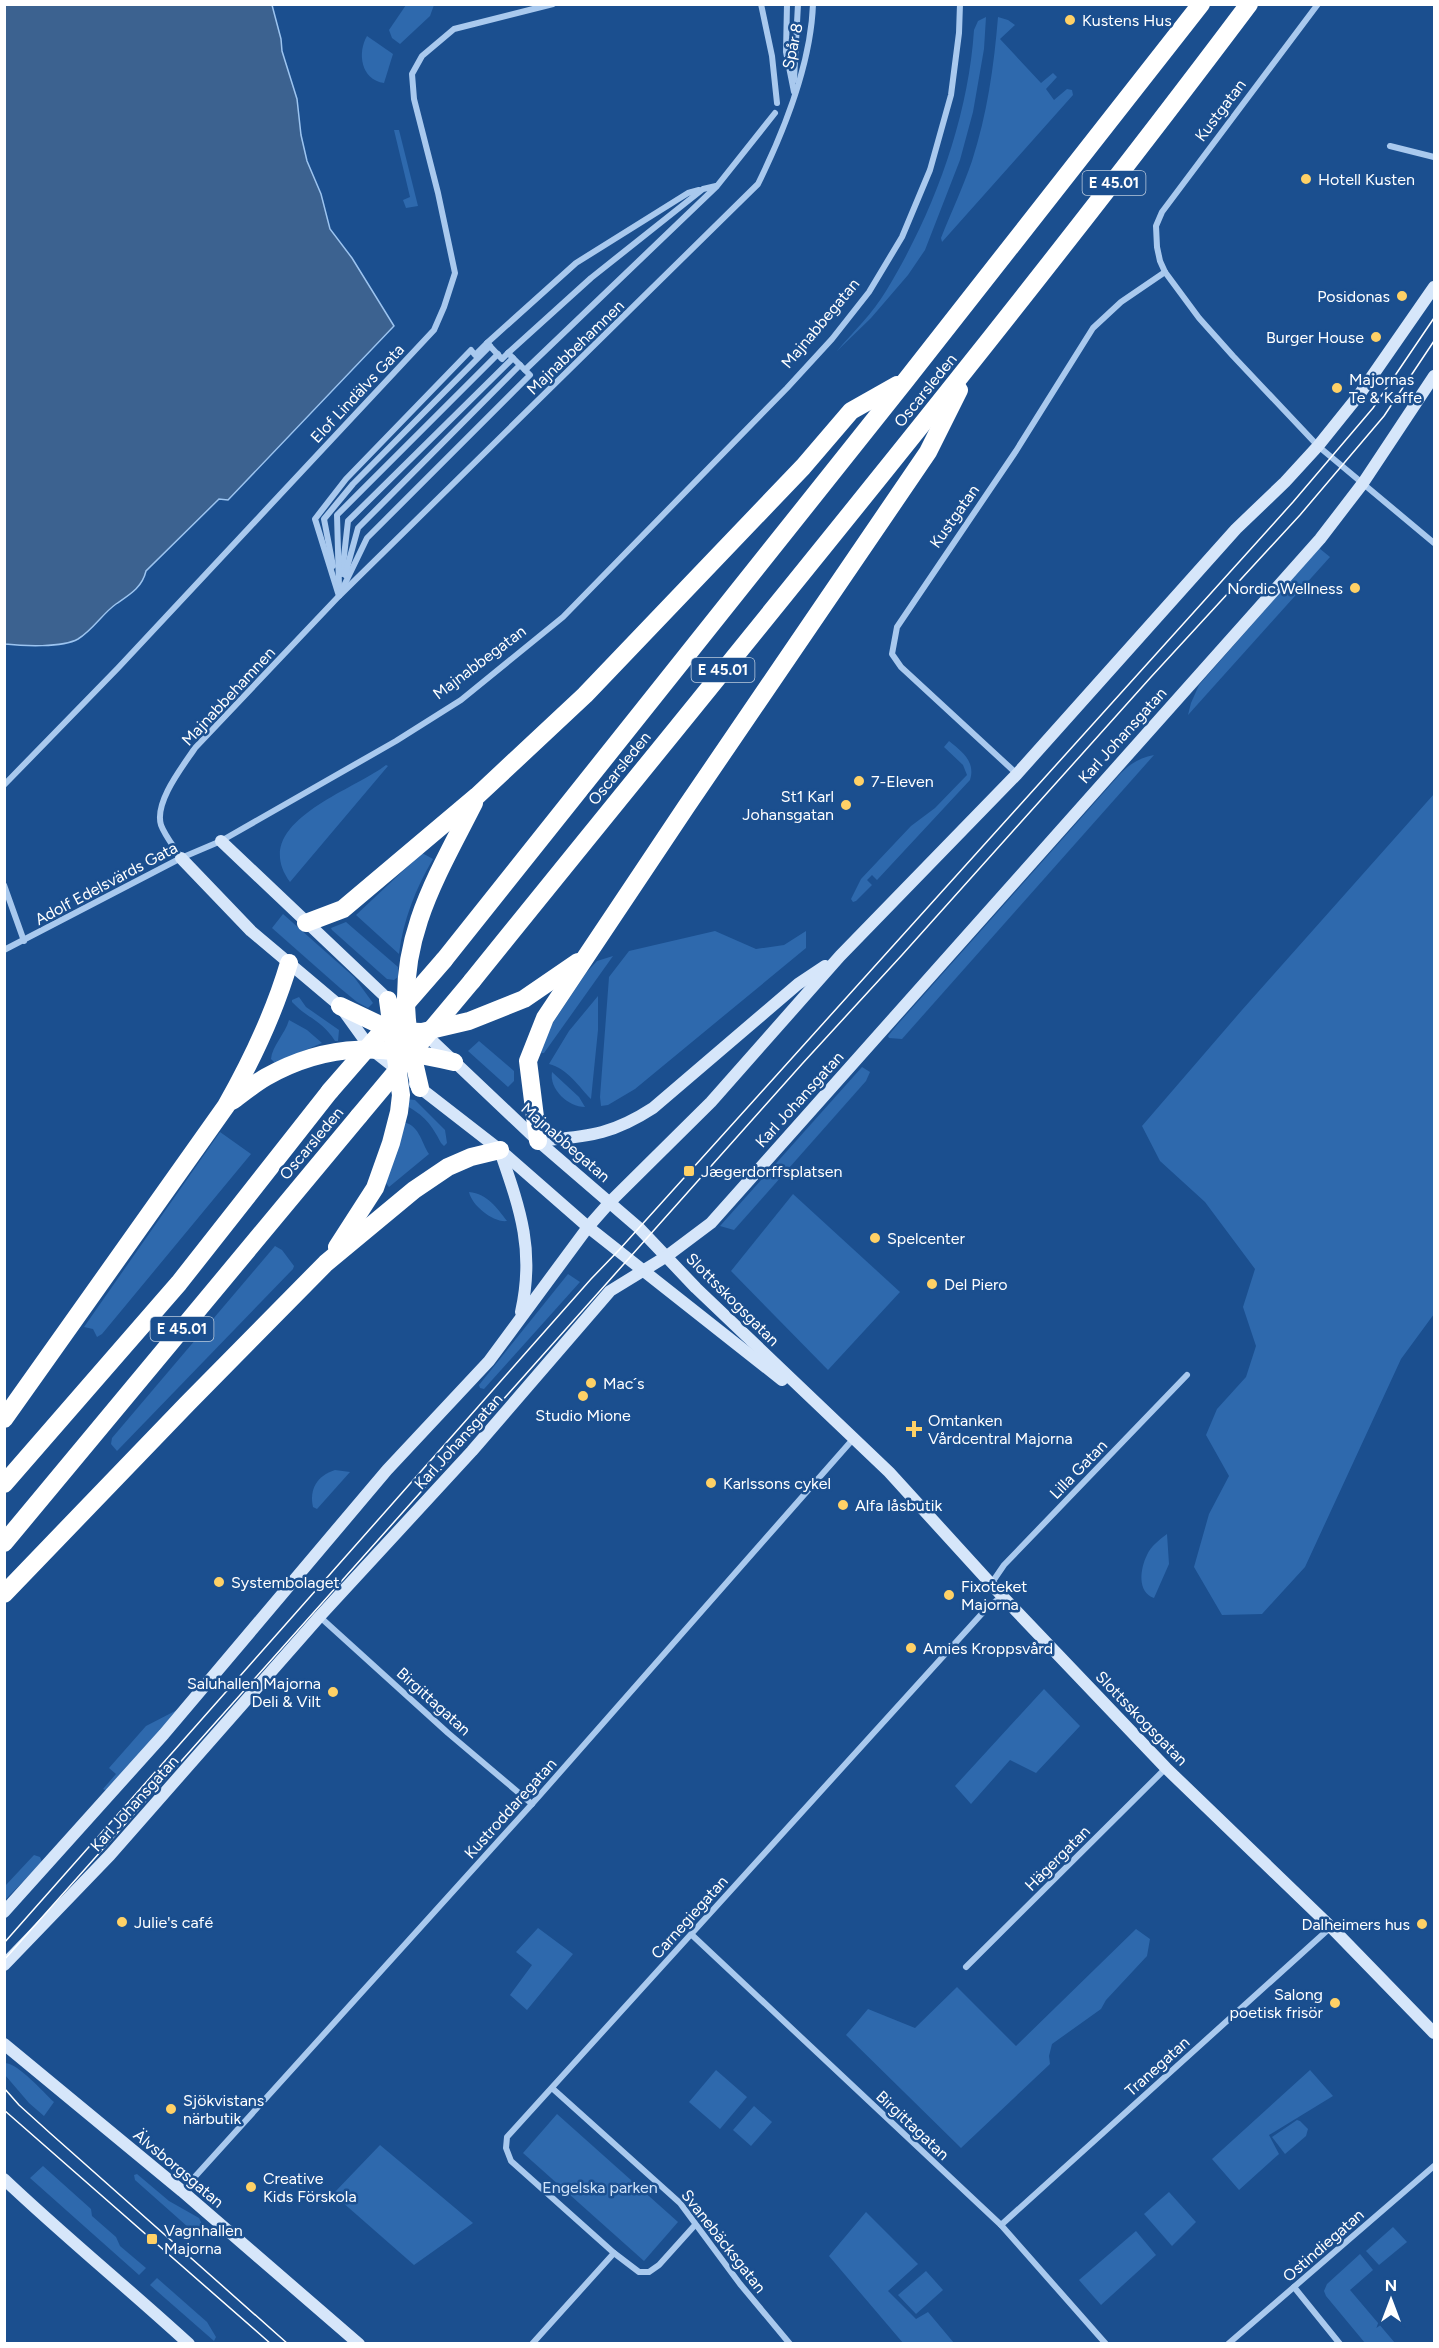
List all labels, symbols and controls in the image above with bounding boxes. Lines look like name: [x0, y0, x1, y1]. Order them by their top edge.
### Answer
place label: Kustens Hus: [1082, 11, 1172, 30]
marker: Kustens Hus: [1063, 13, 1077, 27]
street label: Spår 8: [778, 21, 807, 71]
street label: Kustgatan: [1191, 75, 1250, 145]
place label: Hotell Kusten: [1318, 170, 1415, 189]
road number: E 45.01: [1082, 171, 1146, 195]
marker: Hotell Kusten: [1299, 172, 1313, 186]
street label: Majnabbegatan: [777, 275, 863, 372]
place label: Posidonas: [1317, 287, 1390, 306]
marker: Posidonas: [1395, 289, 1409, 303]
street label: Majnabbehamnen: [523, 296, 628, 399]
place label: Burger House: [1266, 328, 1364, 347]
marker: Burger House: [1369, 330, 1383, 344]
street label: Elof Lindälvs Gata: [307, 340, 408, 447]
street label: Oscarsleden: [890, 350, 961, 431]
place label: Majornas Te & Kaffe: [1349, 370, 1422, 407]
marker: Majornas Te & Kaffe: [1330, 381, 1344, 395]
street label: Kustgatan: [926, 481, 983, 552]
place label: Nordic Wellness: [1227, 579, 1343, 598]
marker: Nordic Wellness: [1348, 581, 1362, 595]
street label: Majnabbegatan: [429, 621, 529, 703]
street label: Majnabbehamnen: [178, 643, 279, 750]
road number: E 45.01: [692, 658, 754, 682]
street label: Karl Johansgatan: [1074, 683, 1170, 787]
street label: Oscarsleden: [584, 728, 655, 809]
place label: 7-Eleven: [871, 772, 934, 791]
marker: 7-Eleven: [852, 774, 866, 788]
place label: St1 Karl Johansgatan: [742, 787, 834, 824]
marker: St1 Karl Johansgatan: [839, 798, 853, 812]
street label: Adolf Edelsvärds Gata: [32, 838, 181, 929]
street label: Karl Johansgatan: [751, 1047, 847, 1151]
street label: Majnabbegatan: [517, 1099, 614, 1186]
street label: Oscarsleden: [276, 1103, 347, 1183]
place label: Jægerdorffsplatsen: [701, 1162, 843, 1181]
marker: Jægerdorffsplatsen: [682, 1164, 696, 1178]
place label: Spelcenter: [887, 1229, 966, 1248]
marker: Spelcenter: [868, 1231, 882, 1245]
street label: Slottsskogsgatan: [682, 1249, 783, 1350]
place label: Del Piero: [944, 1275, 1008, 1294]
marker: Del Piero: [925, 1277, 939, 1291]
road number: E 45.01: [150, 1317, 213, 1341]
place label: Mac´s: [603, 1374, 644, 1393]
marker: Mac´s: [584, 1376, 598, 1390]
street label: Karl Johansgatan: [410, 1389, 506, 1493]
marker: Studio Mione: [576, 1389, 590, 1403]
place label: Studio Mione: [535, 1406, 631, 1425]
place label: Omtanken Vårdcentral Majorna: [928, 1411, 1073, 1448]
marker: Omtanken Vårdcentral Majorna: [905, 1420, 923, 1438]
street label: Lilla Gatan: [1046, 1436, 1111, 1503]
place label: Karlssons cykel: [723, 1474, 831, 1493]
marker: Karlssons cykel: [704, 1476, 718, 1490]
place label: Alfa låsbutik: [855, 1496, 942, 1515]
marker: Alfa låsbutik: [836, 1498, 850, 1512]
place label: Systembolaget: [231, 1573, 340, 1592]
marker: Systembolaget: [212, 1575, 226, 1589]
place label: Fixoteket Majorna: [961, 1577, 1027, 1614]
marker: Fixoteket Majorna: [942, 1588, 956, 1602]
place label: Amies Kroppsvård: [923, 1639, 1053, 1658]
marker: Amies Kroppsvård: [904, 1641, 918, 1655]
street label: Birgittagatan: [393, 1663, 475, 1740]
street label: Slottsskogsgatan: [1092, 1667, 1192, 1770]
place label: Saluhallen Majorna Deli & Vilt: [187, 1674, 321, 1711]
marker: Saluhallen Majorna Deli & Vilt: [326, 1685, 340, 1699]
street label: Karl Johansgatan: [86, 1751, 182, 1855]
street label: Kustroddaregatan: [460, 1754, 560, 1862]
street label: Hägergatan: [1021, 1822, 1094, 1895]
street label: Carnegiegatan: [647, 1872, 732, 1963]
place label: Julie's café: [134, 1913, 213, 1932]
marker: Julie's café: [115, 1915, 129, 1929]
place label: Dalheimers hus: [1301, 1915, 1410, 1934]
marker: Dalheimers hus: [1415, 1917, 1429, 1931]
place label: Salong poetisk frisör: [1229, 1985, 1324, 2022]
marker: Salong poetisk frisör: [1328, 1996, 1342, 2010]
street label: Tranegatan: [1121, 2033, 1193, 2100]
street label: Birgittagatan: [872, 2087, 953, 2164]
place label: Sjökvistans närbutik: [183, 2091, 264, 2128]
marker: Sjökvistans närbutik: [164, 2102, 178, 2116]
street label: Älvsborgsgatan: [130, 2125, 228, 2212]
place label: Creative Kids Förskola: [263, 2169, 357, 2206]
park label: Engelska parken: [542, 2178, 658, 2197]
marker: Creative Kids Förskola: [244, 2180, 258, 2194]
street label: Svanebäcksgatan: [677, 2186, 770, 2297]
street label: Ostindiegatan: [1279, 2205, 1368, 2286]
place label: Vagnhallen Majorna: [164, 2221, 243, 2258]
marker: Vagnhallen Majorna: [145, 2232, 159, 2246]
north arrow: [1361, 2270, 1421, 2330]
text: N: [1385, 2276, 1397, 2295]

